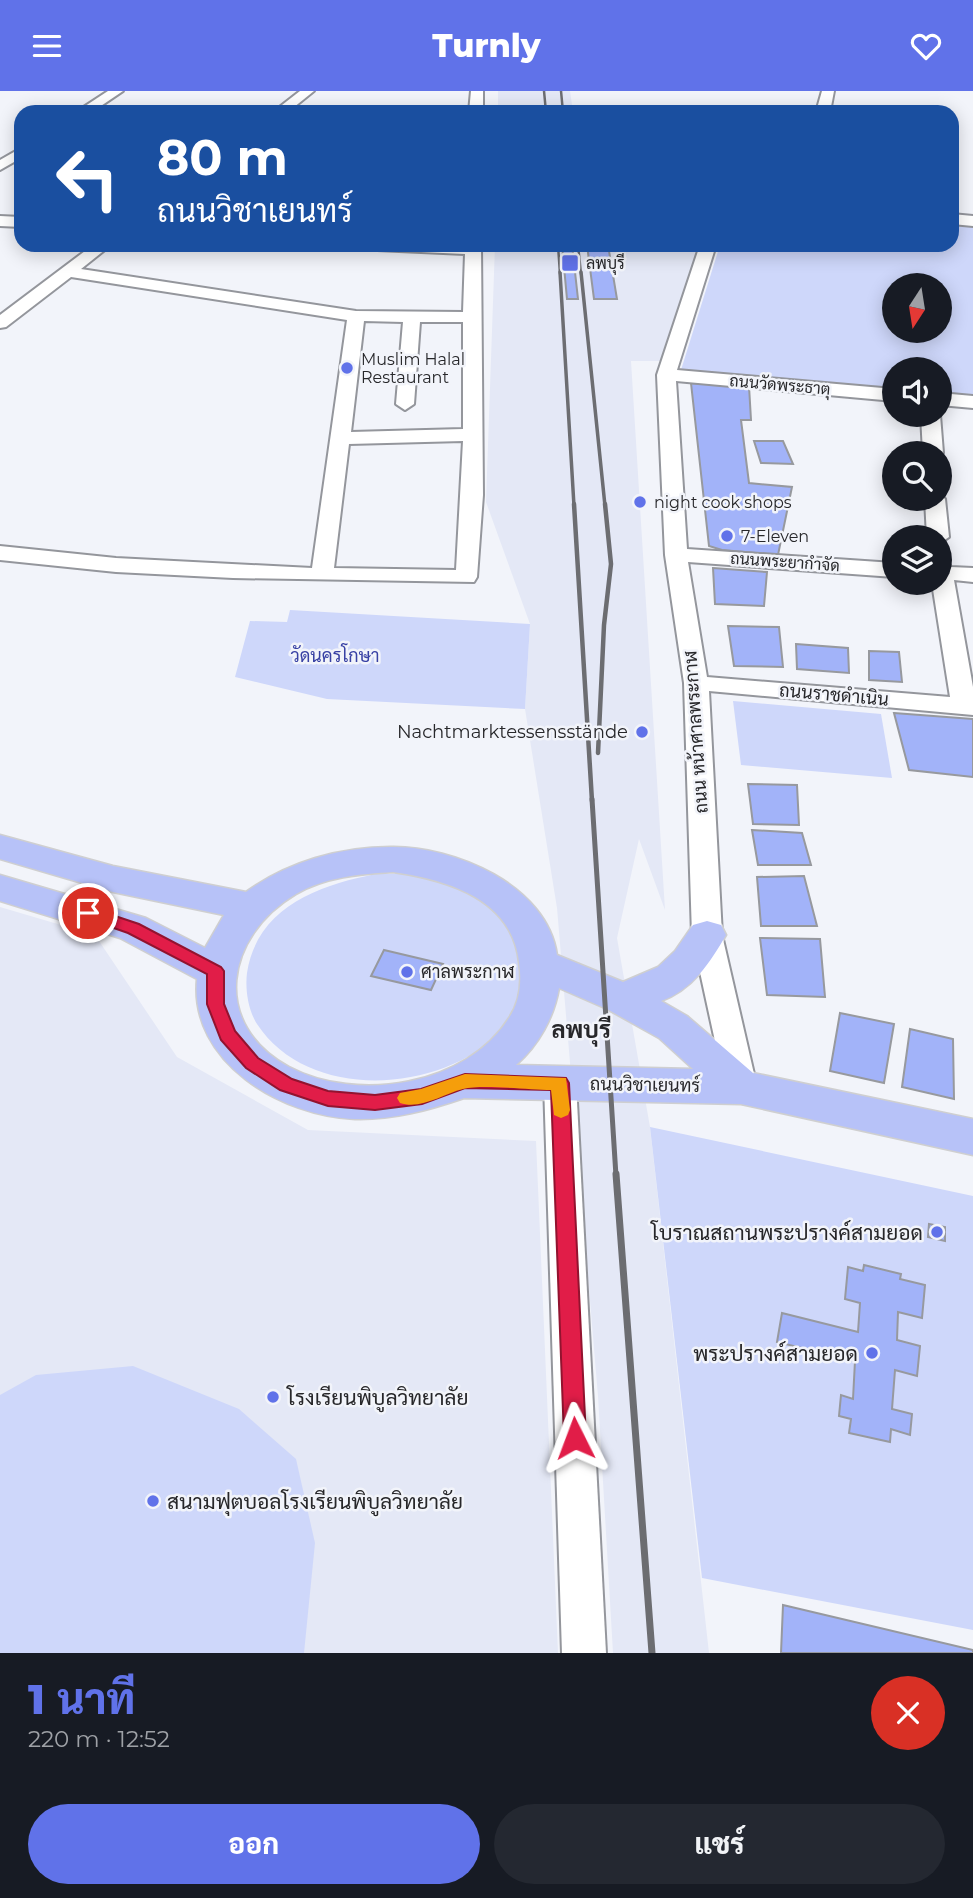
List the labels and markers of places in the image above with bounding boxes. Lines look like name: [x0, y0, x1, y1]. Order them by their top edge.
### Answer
place label: ลพบุรี: [586, 252, 625, 275]
marker: ลพบุรี: [560, 253, 580, 273]
place label: Muslim Halal Restaurant: [361, 350, 465, 387]
marker: Muslim Halal Restaurant: [339, 360, 355, 376]
place label: night cook shops: [654, 493, 792, 512]
marker: night cook shops: [632, 494, 648, 510]
place label: 7-Eleven: [741, 527, 809, 546]
marker: 7-Eleven: [719, 528, 735, 544]
place label: Nachtmarktessensstände: [397, 721, 628, 743]
marker: Nachtmarktessensstände: [634, 724, 650, 740]
pin: [58, 883, 118, 943]
place label: ศาลพระกาฬ: [421, 961, 514, 983]
marker: ศาลพระกาฬ: [399, 964, 415, 980]
place label: โบราณสถานพระปรางค์สามยอด: [650, 1219, 923, 1245]
marker: โบราณสถานพระปรางค์สามยอด: [929, 1224, 945, 1240]
place label: พระปรางค์สามยอด: [693, 1340, 858, 1366]
marker: พระปรางค์สามยอด: [864, 1345, 880, 1361]
place label: โรงเรียนพิบูลวิทยาลัย: [286, 1385, 469, 1413]
marker: โรงเรียนพิบูลวิทยาลัย: [265, 1389, 281, 1405]
place label: สนามฟุตบอลโรงเรียนพิบูลวิทยาลัย: [167, 1489, 463, 1517]
marker: สนามฟุตบอลโรงเรียนพิบูลวิทยาลัย: [145, 1493, 161, 1509]

